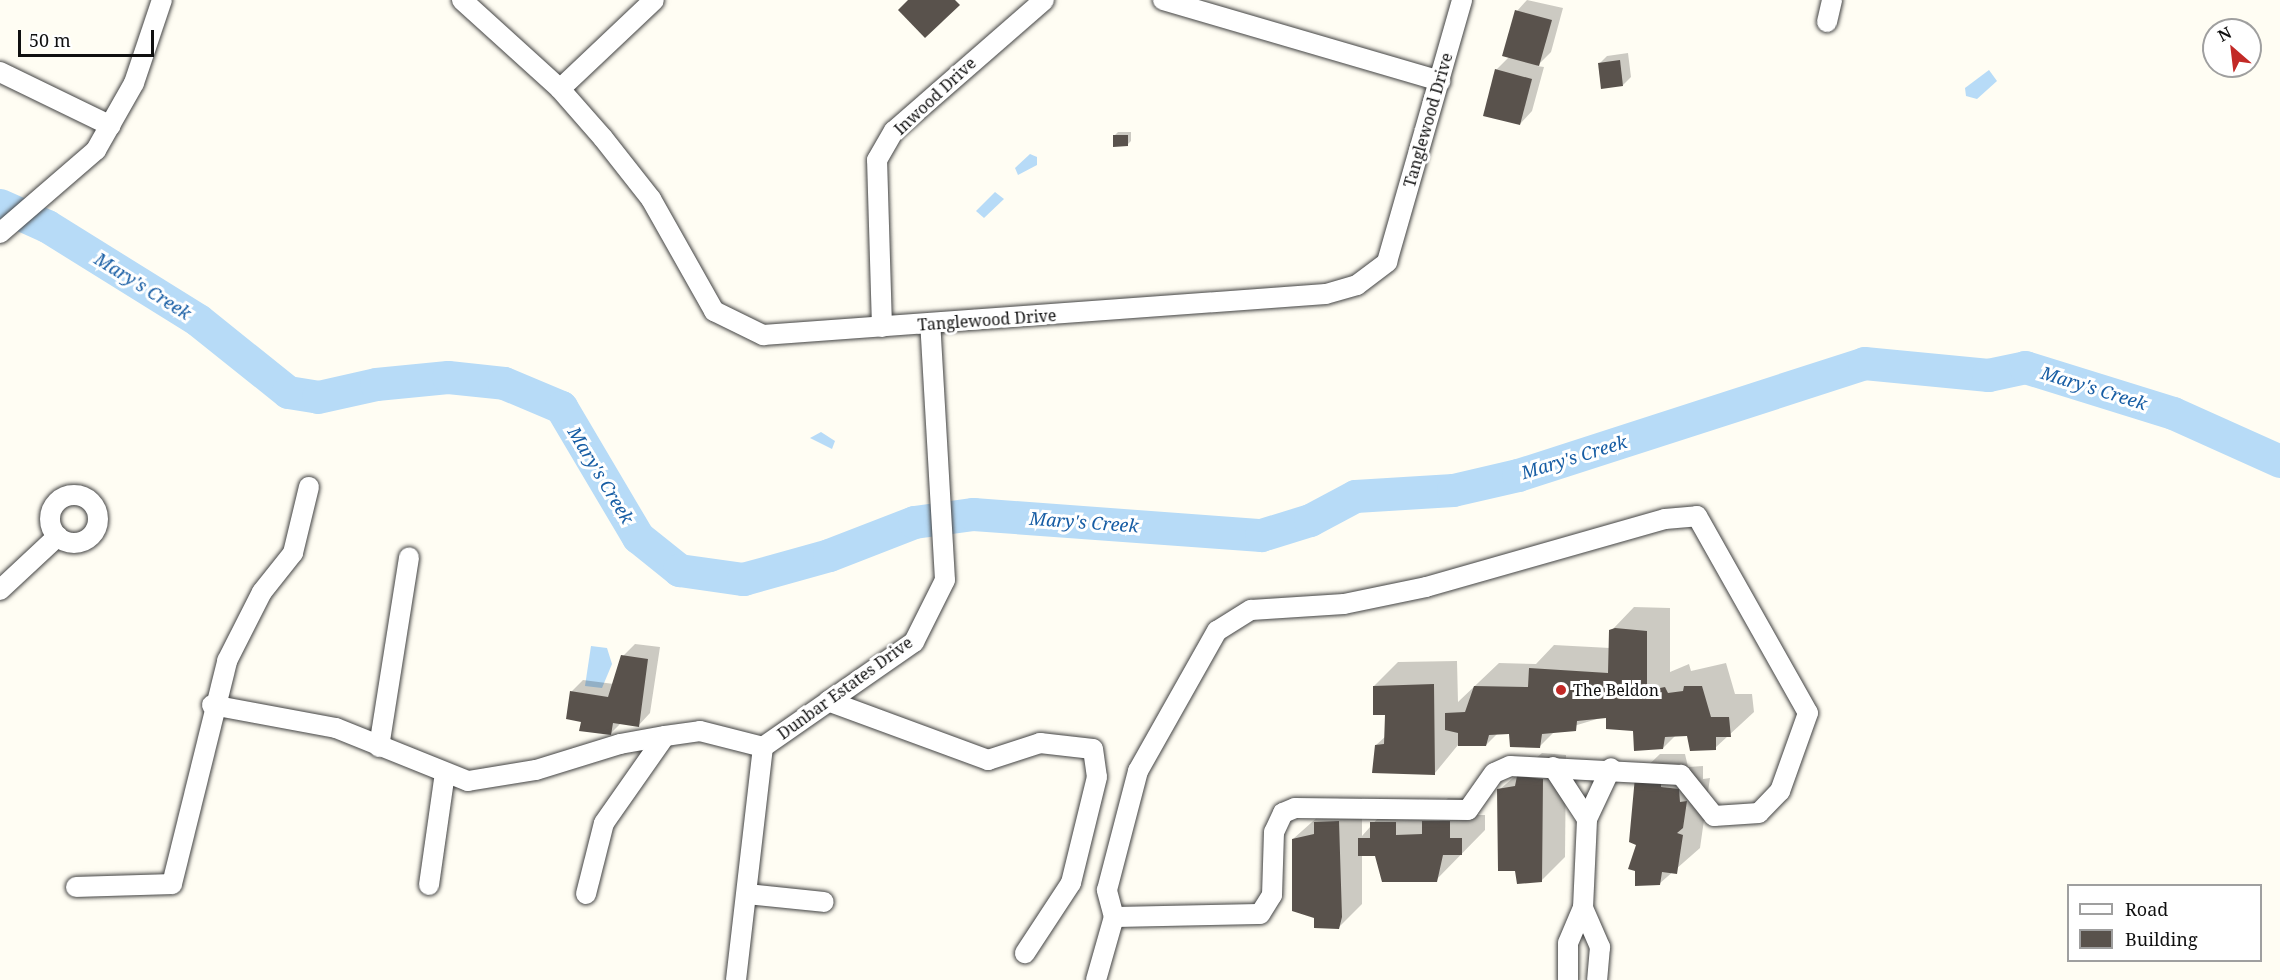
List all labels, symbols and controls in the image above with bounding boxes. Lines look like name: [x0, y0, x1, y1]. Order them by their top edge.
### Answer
scale bar: [21, 18, 158, 56]
north arrow: [2202, 18, 2262, 78]
text: N: [2214, 21, 2235, 47]
text: 50 m: [29, 28, 71, 52]
street label: Tanglewood Drive: [1400, 50, 1456, 190]
street label: Inwood Drive: [890, 53, 980, 139]
water label: Mary's Creek: [91, 248, 195, 324]
street label: Tanglewood Drive: [917, 306, 1057, 334]
water label: Mary's Creek: [2038, 362, 2150, 414]
water label: Mary's Creek: [564, 422, 638, 528]
water label: Mary's Creek: [1518, 431, 1630, 483]
water label: Mary's Creek: [1029, 507, 1139, 537]
street label: Dunbar Estates Drive: [774, 633, 916, 743]
place label: The Beldon: [1573, 680, 1659, 700]
marker: The Beldon: [1554, 683, 1568, 697]
legend: [2067, 884, 2262, 962]
text: Road: [2125, 897, 2168, 921]
text: Building: [2125, 927, 2198, 951]

